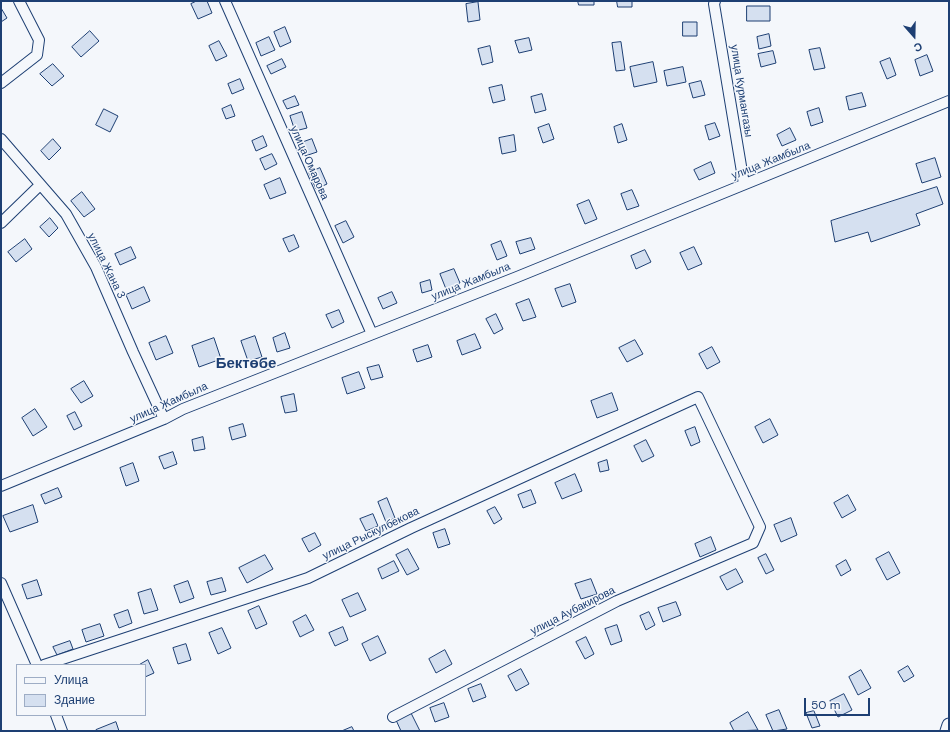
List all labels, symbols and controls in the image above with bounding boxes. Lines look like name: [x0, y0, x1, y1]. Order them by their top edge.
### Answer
north arrow: [894, 16, 934, 56]
text: С: [912, 39, 924, 55]
street label: улица Курмангазы: [727, 44, 755, 138]
street label: улица Омарова: [287, 124, 331, 202]
street label: улица Жамбыла: [730, 139, 812, 183]
street label: улица Жана 3: [84, 231, 128, 301]
street label: улица Жамбыла: [430, 260, 512, 304]
district label: Бектөбе: [216, 355, 276, 373]
street label: улица Жамбыла: [128, 380, 210, 426]
street label: улица Рыскулбекова: [321, 505, 421, 563]
street label: улица Аубакирова: [528, 584, 618, 638]
legend: [16, 664, 146, 716]
text: Улица: [54, 672, 88, 688]
scale bar: [806, 690, 872, 716]
text: Здание: [54, 692, 95, 708]
text: 50 m: [811, 697, 840, 713]

